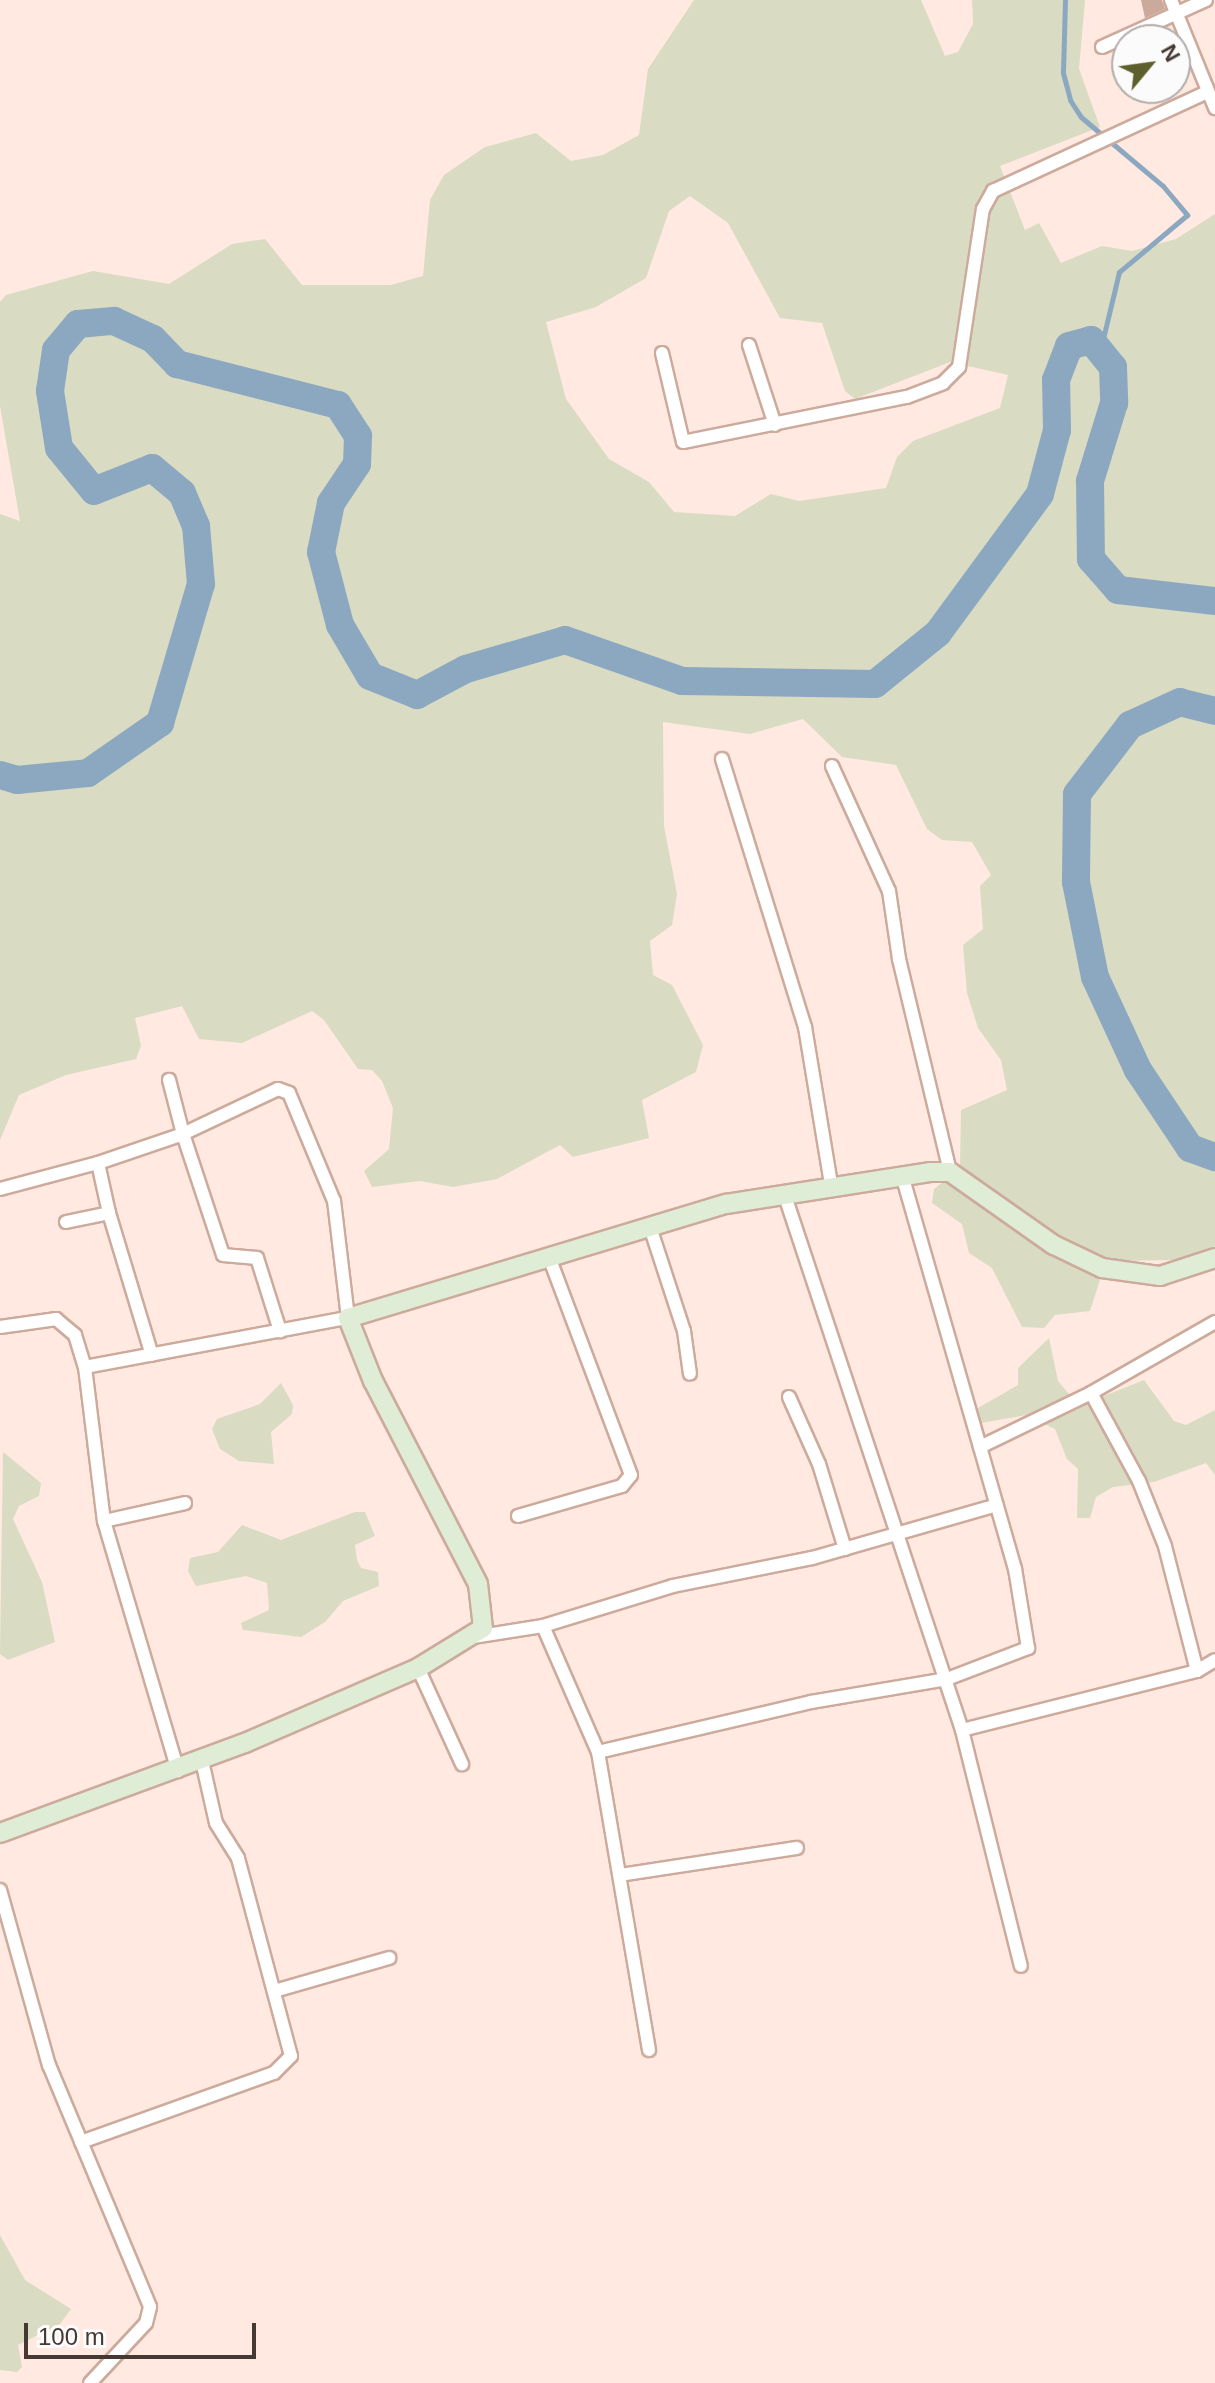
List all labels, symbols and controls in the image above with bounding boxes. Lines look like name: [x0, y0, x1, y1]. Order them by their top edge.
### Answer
north arrow: [1111, 24, 1191, 104]
text: N: [1156, 40, 1185, 66]
scale bar: [28, 2307, 260, 2357]
text: 100 m: [38, 2323, 105, 2350]

